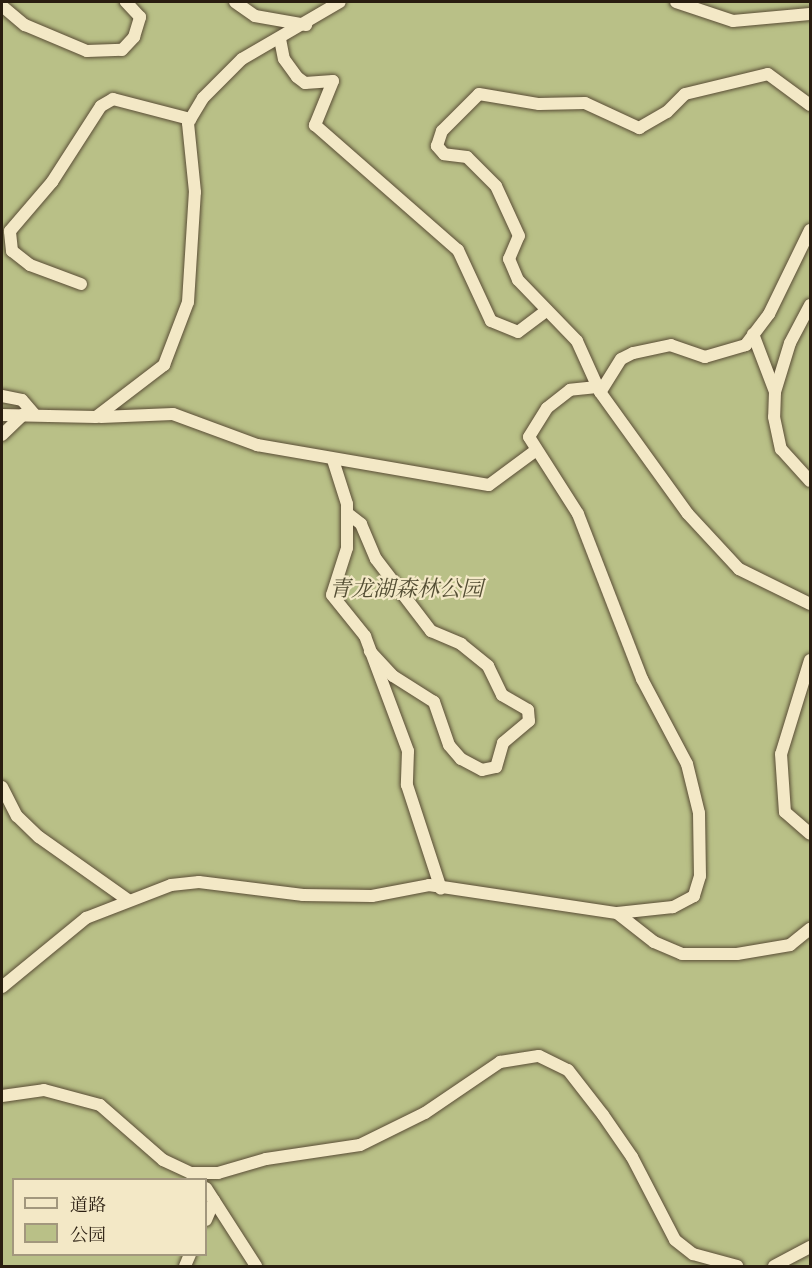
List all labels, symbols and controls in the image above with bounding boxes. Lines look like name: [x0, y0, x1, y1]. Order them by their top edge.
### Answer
park label: 青龙湖森林公园: [329, 577, 483, 603]
legend: [12, 1178, 207, 1256]
text: 道路: [70, 1195, 106, 1217]
text: 公园: [70, 1225, 106, 1247]

